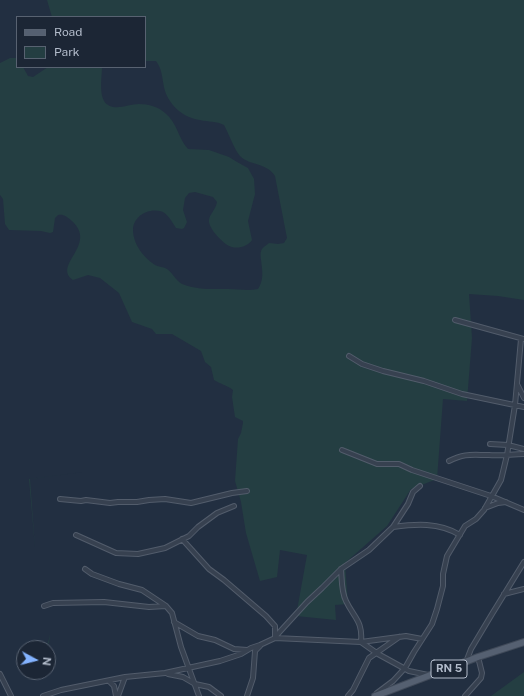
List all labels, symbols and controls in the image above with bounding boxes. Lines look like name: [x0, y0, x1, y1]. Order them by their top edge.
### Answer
legend: [16, 16, 146, 68]
text: Road: [54, 25, 82, 39]
text: Park: [54, 45, 80, 59]
north arrow: [16, 640, 56, 680]
text: N: [40, 656, 53, 666]
road number: RN 5: [431, 660, 467, 678]

